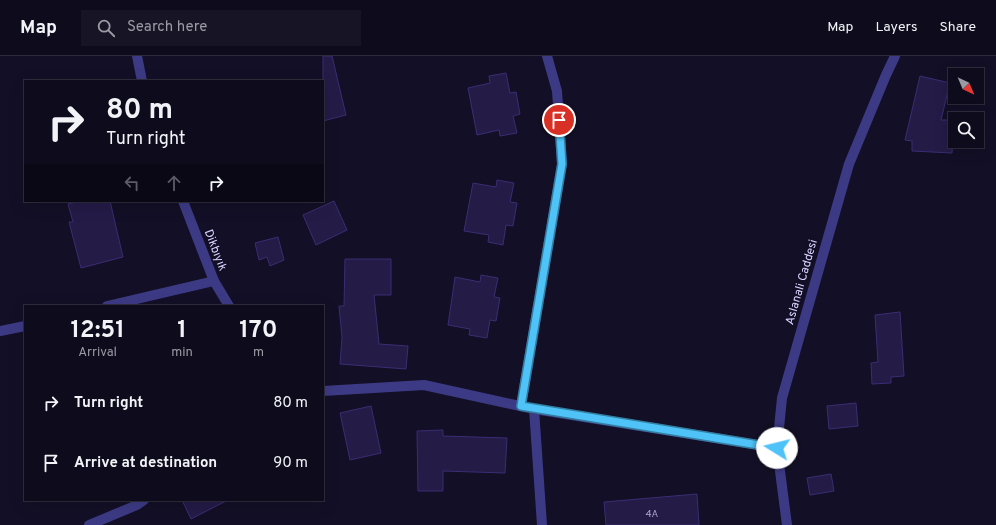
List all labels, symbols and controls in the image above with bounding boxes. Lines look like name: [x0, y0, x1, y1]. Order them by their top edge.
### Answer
search box: [81, 10, 361, 46]
text: Map: [20, 16, 57, 40]
icon: search: [95, 17, 117, 39]
text: Search here: [127, 18, 207, 37]
text: Map: [827, 19, 853, 36]
text: Layers: [875, 19, 917, 36]
text: Share: [939, 19, 976, 36]
north arrow: [948, 68, 984, 104]
map controls: [948, 68, 984, 148]
text: 80 m: [106, 93, 173, 129]
icon: right: [40, 96, 92, 148]
pin: [542, 103, 576, 137]
icon: arrive: [548, 109, 570, 131]
button: search: [948, 112, 984, 148]
text: Turn right: [106, 128, 186, 151]
icon: left: [121, 172, 143, 194]
icon: ahead: [163, 172, 185, 194]
icon: right: [205, 172, 227, 194]
street label: Dikbıyık: [200, 227, 230, 273]
street label: Aslanali Caddesi: [782, 238, 822, 327]
text: 12:51: [70, 316, 125, 346]
text: 1: [177, 316, 187, 346]
text: 170: [239, 316, 278, 346]
text: Arrival: [78, 345, 117, 361]
text: min: [171, 345, 193, 361]
text: m: [253, 345, 264, 361]
icon: right: [40, 392, 62, 414]
text: Turn right: [74, 394, 143, 413]
text: 80 m: [273, 394, 308, 413]
position arrow: [756, 427, 798, 469]
icon: arrive: [40, 452, 62, 474]
text: Arrive at destination: [74, 454, 217, 473]
text: 90 m: [273, 454, 308, 473]
house number: 4A: [646, 508, 659, 521]

